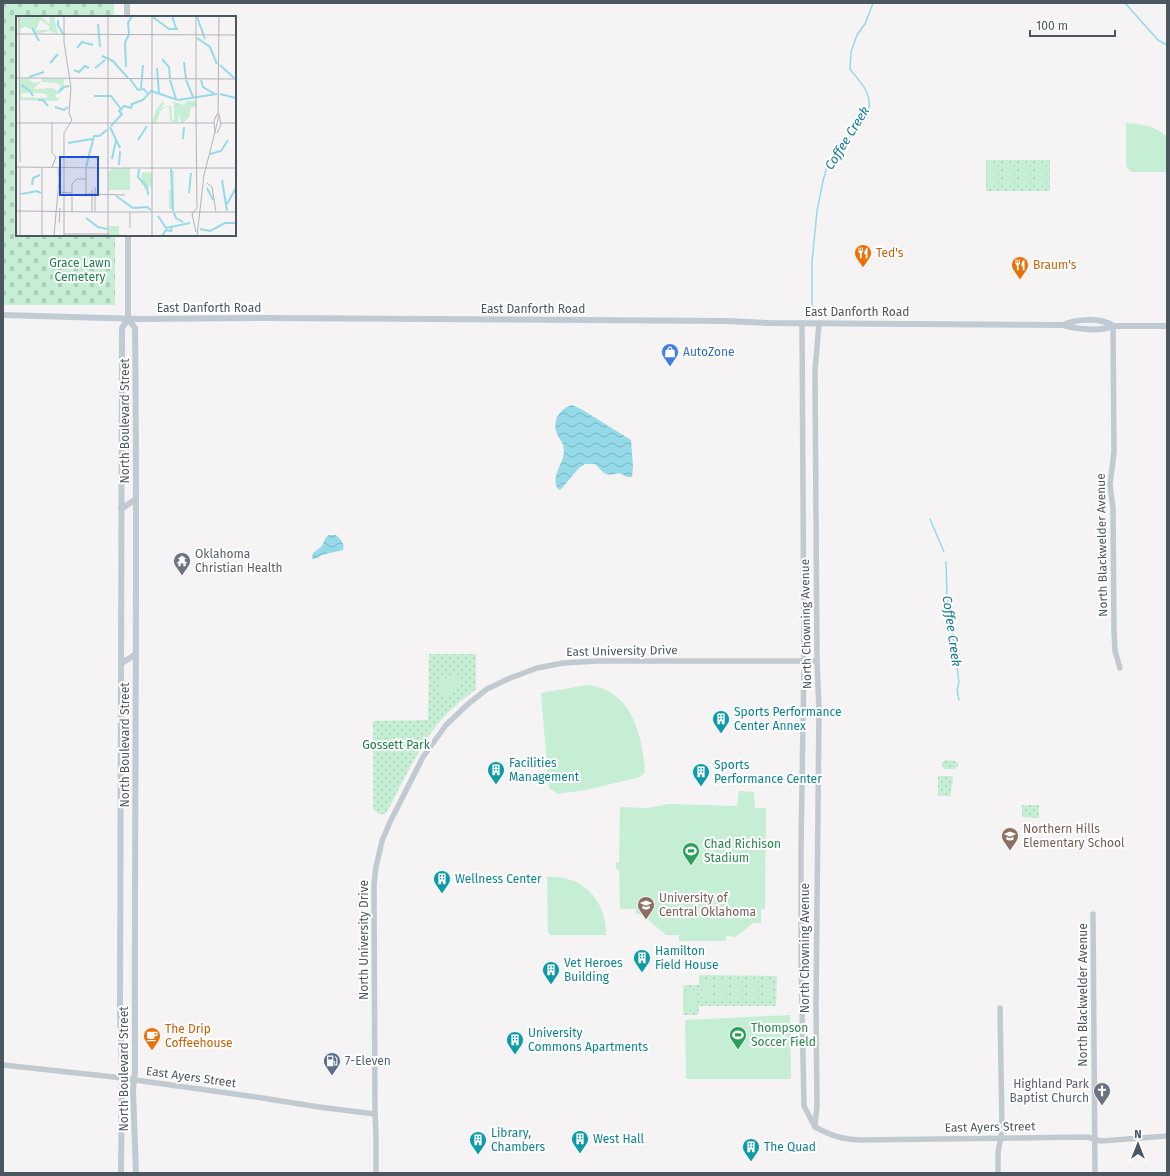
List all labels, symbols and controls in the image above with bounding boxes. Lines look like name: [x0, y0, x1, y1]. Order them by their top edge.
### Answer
scale bar: [1030, 12, 1115, 38]
inset map: [16, 16, 236, 236]
text: 100 m: [1036, 19, 1068, 33]
water label: Coffee Creek: [822, 104, 872, 172]
restaurant icon: Ted's: [853, 243, 873, 268]
place label: Ted's: [876, 246, 904, 260]
restaurant icon: Braum's: [1010, 255, 1030, 280]
park label: Grace Lawn Cemetery: [49, 256, 111, 284]
place label: Braum's: [1033, 258, 1077, 272]
street label: East Danforth Road: [157, 301, 261, 315]
street label: East Danforth Road: [481, 302, 585, 316]
street label: East Danforth Road: [805, 305, 909, 319]
shop icon: AutoZone: [660, 342, 680, 367]
place label: AutoZone: [683, 345, 735, 359]
street label: North Boulevard Street: [118, 358, 132, 484]
street label: North Blackwelder Avenue: [1094, 473, 1110, 617]
place label: Oklahoma Christian Health: [195, 547, 283, 575]
temple icon: Oklahoma Christian Health: [172, 551, 192, 576]
street label: North Chowning Avenue: [798, 559, 814, 689]
water label: Coffee Creek: [940, 594, 964, 668]
street label: East University Drive: [566, 643, 678, 659]
street label: North Boulevard Street: [118, 682, 132, 808]
place label: Sports Performance Center Annex: [734, 705, 842, 733]
building icon: Sports Performance Center Annex: [711, 709, 731, 734]
park label: Gossett Park: [362, 738, 431, 752]
place label: Facilities Management: [509, 756, 580, 784]
place label: Sports Performance Center: [714, 758, 822, 786]
building icon: Facilities Management: [486, 760, 506, 785]
building icon: Sports Performance Center: [691, 762, 711, 787]
place label: Northern Hills Elementary School: [1023, 822, 1125, 850]
school or university icon: Northern Hills Elementary School: [1000, 826, 1020, 851]
place label: Chad Richison Stadium: [704, 837, 781, 865]
sports icon: Chad Richison Stadium: [681, 841, 701, 866]
building icon: Wellness Center: [432, 869, 452, 894]
place label: Wellness Center: [455, 872, 542, 886]
street label: North University Drive: [357, 880, 371, 1000]
street label: North Chowning Avenue: [798, 883, 812, 1013]
place label: University of Central Oklahoma: [659, 891, 756, 919]
school or university icon: University of Central Oklahoma: [636, 895, 656, 920]
street label: North Blackwelder Avenue: [1076, 923, 1090, 1067]
place label: Hamilton Field House: [655, 944, 719, 972]
building icon: Hamilton Field House: [632, 948, 652, 973]
place label: Vet Heroes Building: [564, 956, 623, 984]
building icon: Vet Heroes Building: [541, 960, 561, 985]
street label: North Boulevard Street: [117, 1006, 131, 1132]
place label: Thompson Soccer Field: [751, 1021, 816, 1049]
place label: The Drip Coffeehouse: [165, 1022, 233, 1050]
sports icon: Thompson Soccer Field: [728, 1025, 748, 1050]
cafe icon: The Drip Coffeehouse: [142, 1026, 162, 1051]
place label: University Commons Apartments: [528, 1026, 648, 1054]
building icon: University Commons Apartments: [505, 1030, 525, 1055]
fuel station icon: 7-Eleven: [322, 1051, 342, 1076]
place label: 7-Eleven: [345, 1054, 391, 1068]
street label: East Ayers Street: [145, 1064, 238, 1090]
place label: Highland Park Baptist Church: [1010, 1077, 1090, 1105]
church icon: Highland Park Baptist Church: [1092, 1081, 1112, 1106]
street label: East Ayers Street: [944, 1119, 1036, 1135]
north arrow: [1118, 1124, 1158, 1164]
place label: Library, Chambers: [491, 1126, 546, 1154]
text: N: [1134, 1128, 1142, 1141]
building icon: West Hall: [570, 1129, 590, 1154]
building icon: Library, Chambers: [468, 1130, 488, 1155]
place label: West Hall: [593, 1132, 645, 1146]
building icon: The Quad: [741, 1137, 761, 1162]
place label: The Quad: [764, 1140, 816, 1154]

